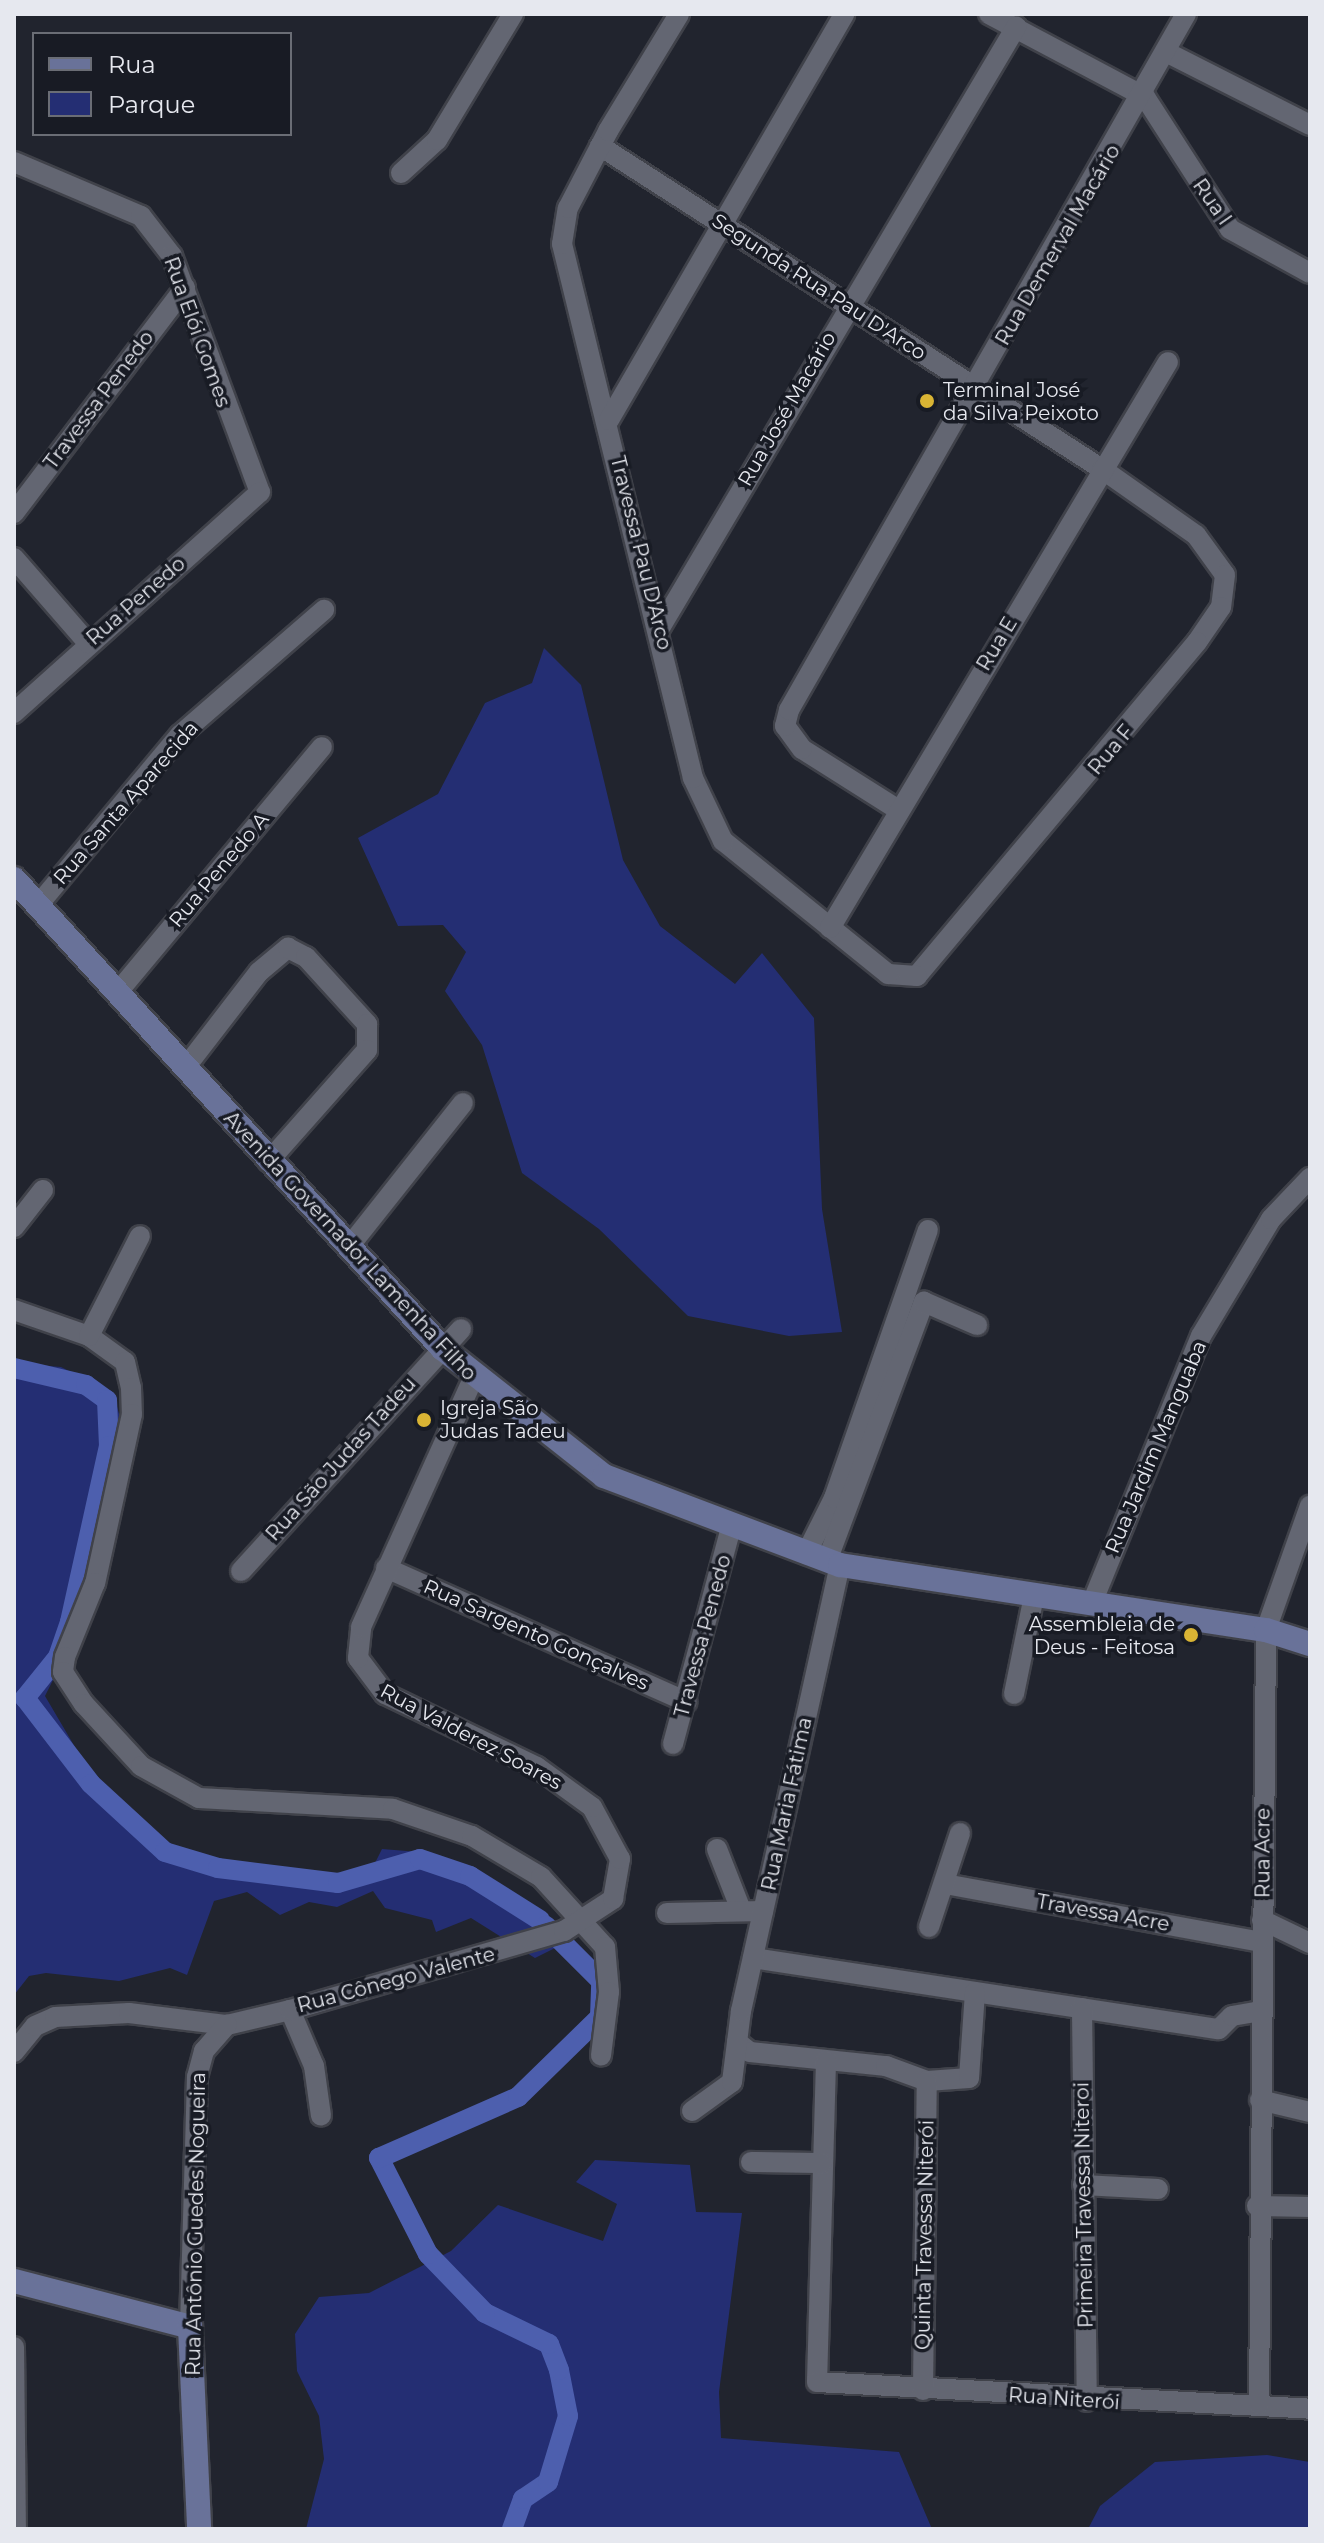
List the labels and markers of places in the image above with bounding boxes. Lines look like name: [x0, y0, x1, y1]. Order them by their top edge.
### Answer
place label: Terminal José da Silva Peixoto: [943, 378, 1099, 425]
marker: Terminal José da Silva Peixoto: [918, 392, 936, 410]
place label: Igreja São Judas Tadeu: [440, 1396, 566, 1443]
marker: Igreja São Judas Tadeu: [415, 1411, 433, 1429]
place label: Assembleia de Deus - Feitosa: [1029, 1612, 1175, 1659]
marker: Assembleia de Deus - Feitosa: [1182, 1626, 1200, 1644]

